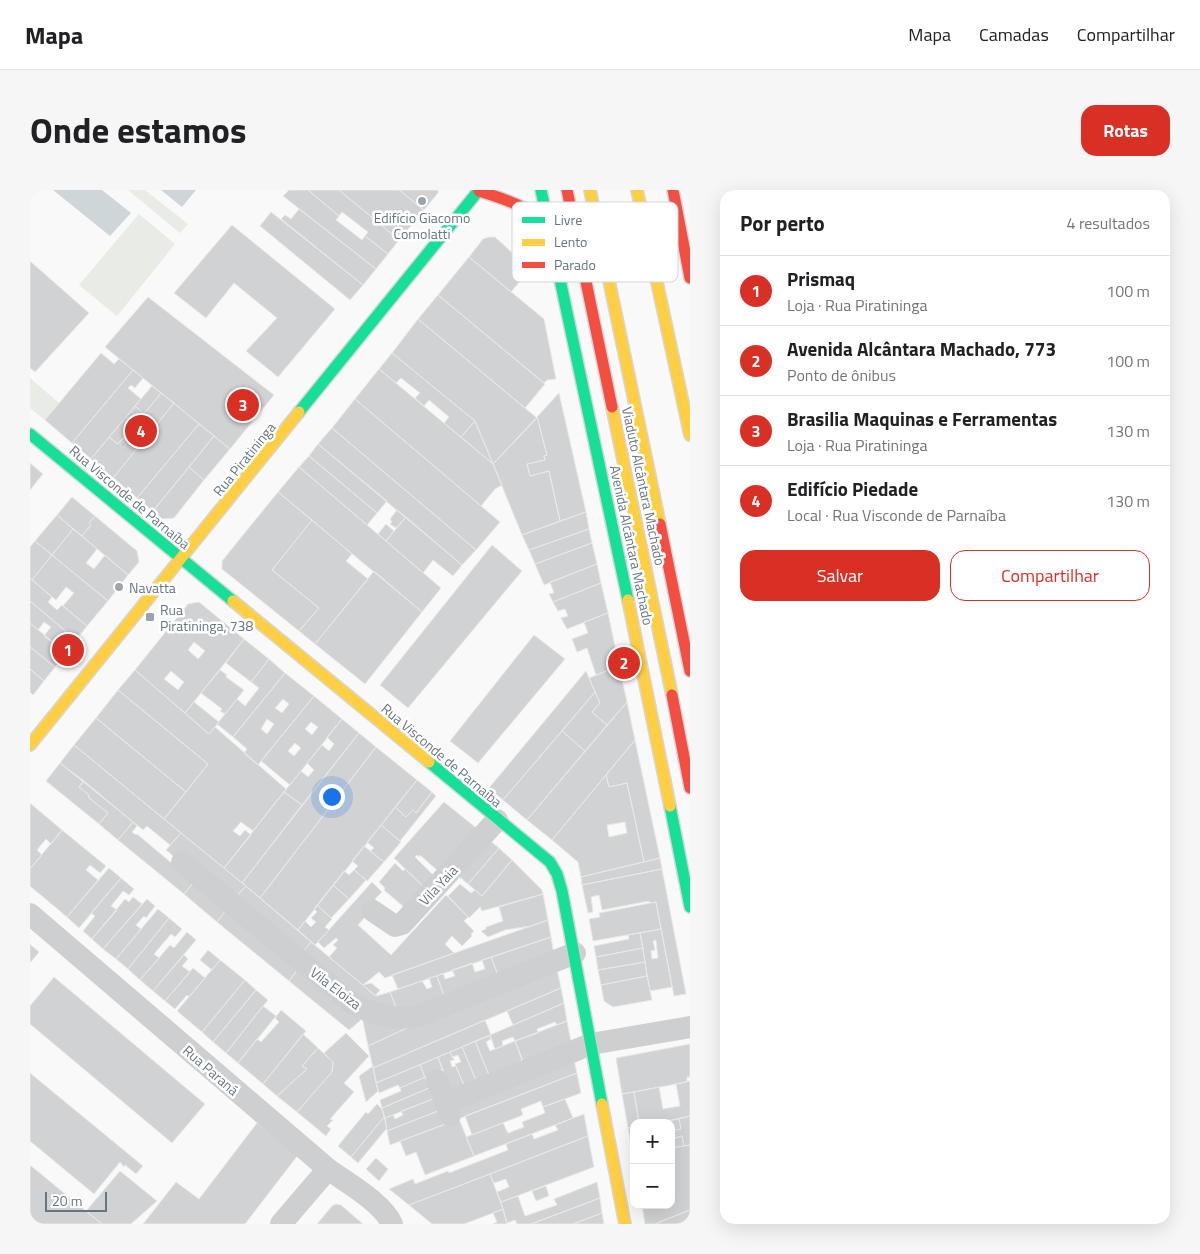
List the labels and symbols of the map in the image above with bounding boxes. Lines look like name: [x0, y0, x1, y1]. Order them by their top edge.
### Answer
marker: Edifício Giacomo Comolatti: [416, 195, 428, 207]
legend: [512, 202, 678, 282]
place label: Edifício Giacomo Comolatti: [374, 207, 470, 244]
text: Livre: [554, 209, 582, 230]
text: Lento: [554, 231, 588, 252]
text: Parado: [554, 254, 596, 275]
pin: 3: [227, 386, 259, 424]
street label: Viaduto Alcântara Machado: [617, 405, 671, 567]
pin: 4: [125, 412, 157, 450]
street label: Rua Piratininga: [208, 418, 280, 500]
street label: Rua Visconde de Parnaíba: [65, 440, 195, 554]
street label: Avenida Alcântara Machado: [605, 463, 659, 627]
place label: Navatta: [129, 577, 176, 598]
marker: Navatta: [113, 581, 125, 593]
place label: Rua Piratininga, 738: [160, 599, 253, 636]
marker: Rua Piratininga, 738: [144, 611, 156, 623]
pin: 1: [52, 631, 84, 669]
pin: 2: [608, 644, 640, 682]
street label: Rua Visconde de Parnaíba: [377, 698, 507, 812]
your location: [319, 784, 345, 810]
street label: Vila Yaia: [414, 860, 462, 910]
street label: Vila Eloiza: [306, 962, 366, 1014]
street label: Rua Paraná: [179, 1040, 243, 1100]
scale bar: [45, 1189, 108, 1212]

